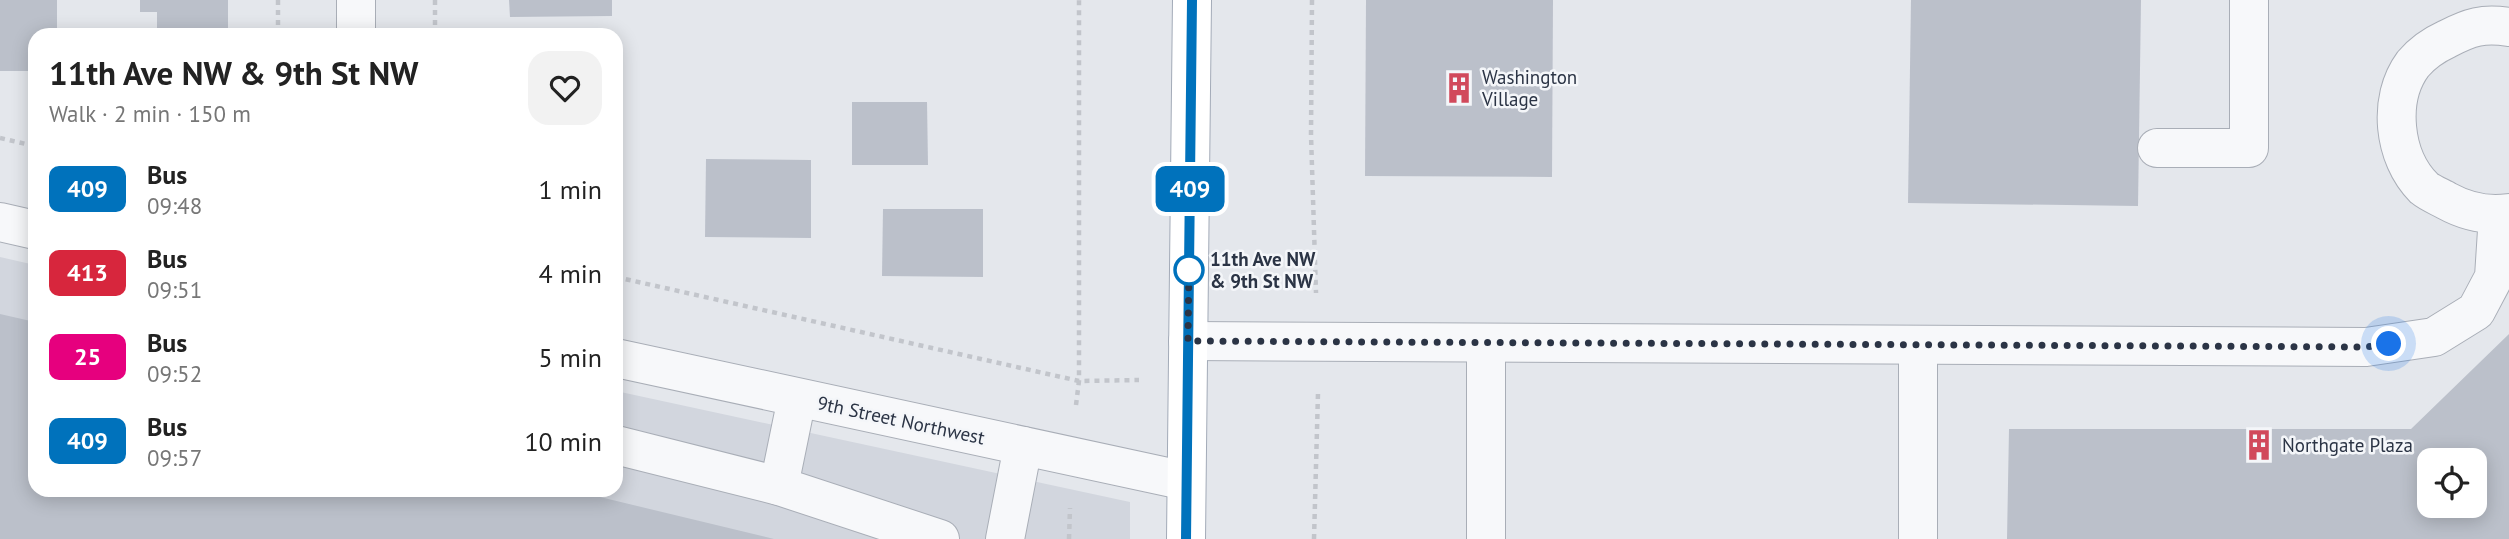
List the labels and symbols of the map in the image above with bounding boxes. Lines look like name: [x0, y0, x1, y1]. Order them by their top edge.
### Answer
place label: Washington Village: [1481, 65, 1577, 111]
building icon: Washington Village: [1442, 71, 1476, 105]
line badge: 409: [1150, 166, 1230, 212]
place label: 11th Ave NW & 9th St NW: [1210, 247, 1316, 293]
marker: 11th Ave NW & 9th St NW: [1174, 255, 1204, 285]
your location: [2371, 326, 2406, 361]
street label: 9th Street Northwest: [815, 391, 987, 450]
building icon: Northgate Plaza: [2242, 428, 2276, 462]
place label: Northgate Plaza: [2282, 433, 2413, 457]

